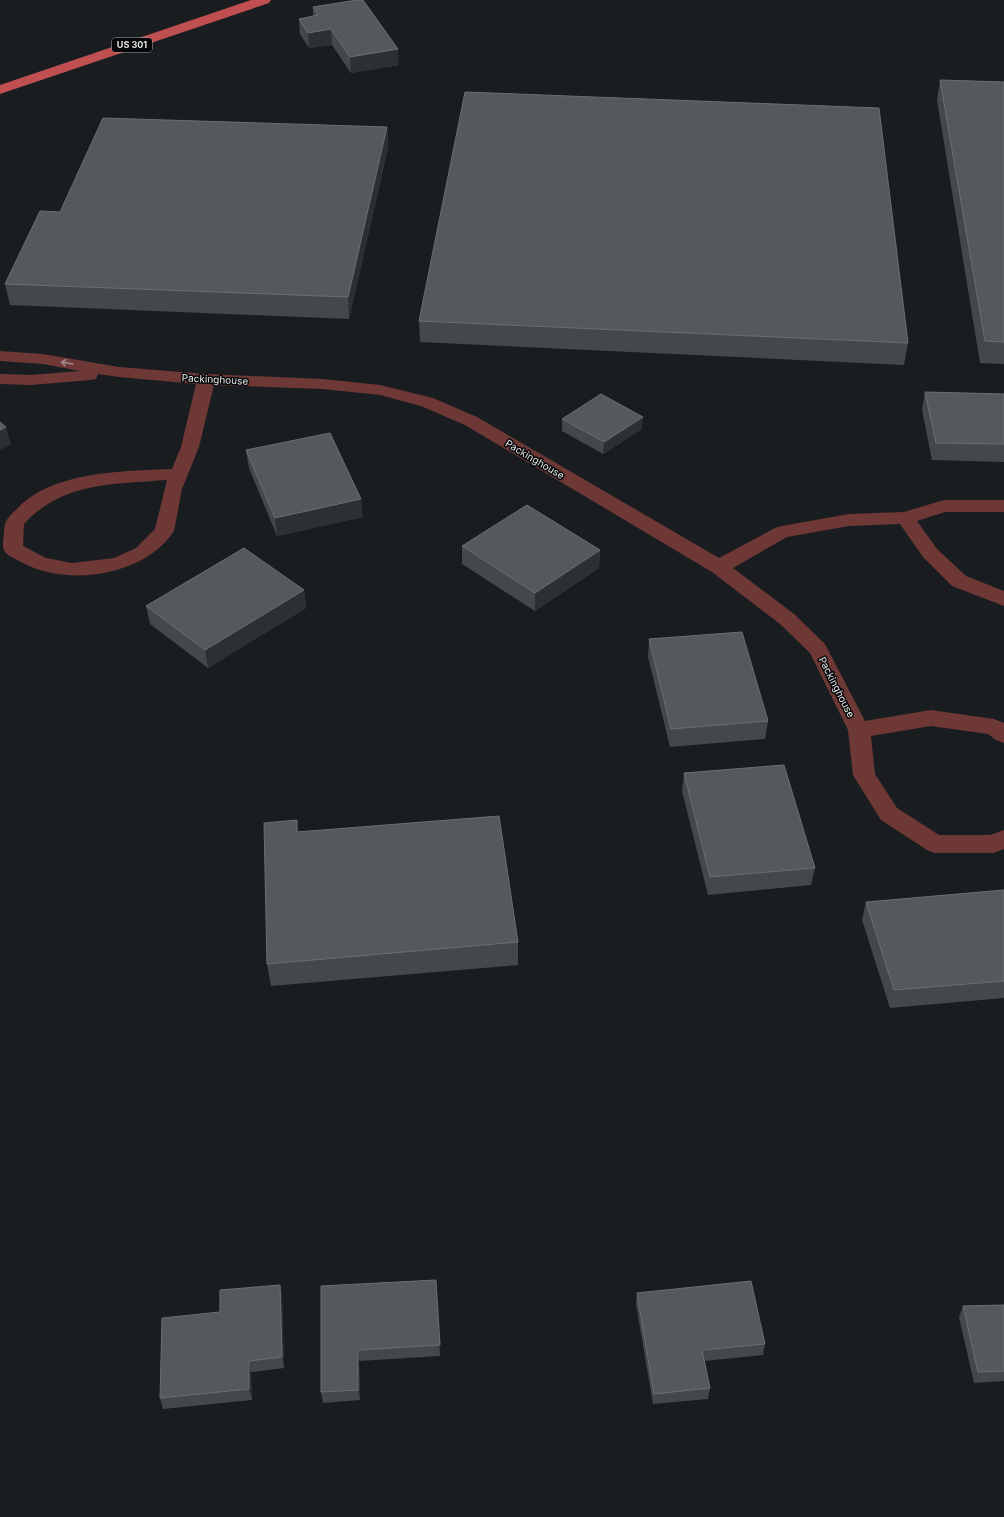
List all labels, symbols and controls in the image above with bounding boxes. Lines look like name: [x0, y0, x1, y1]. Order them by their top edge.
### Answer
road number: US 301: [112, 38, 152, 52]
one-way arrow: [61, 359, 74, 367]
street label: Packinghouse: [181, 371, 249, 387]
street label: Packinghouse: [503, 437, 567, 481]
street label: Packinghouse: [817, 655, 858, 720]

